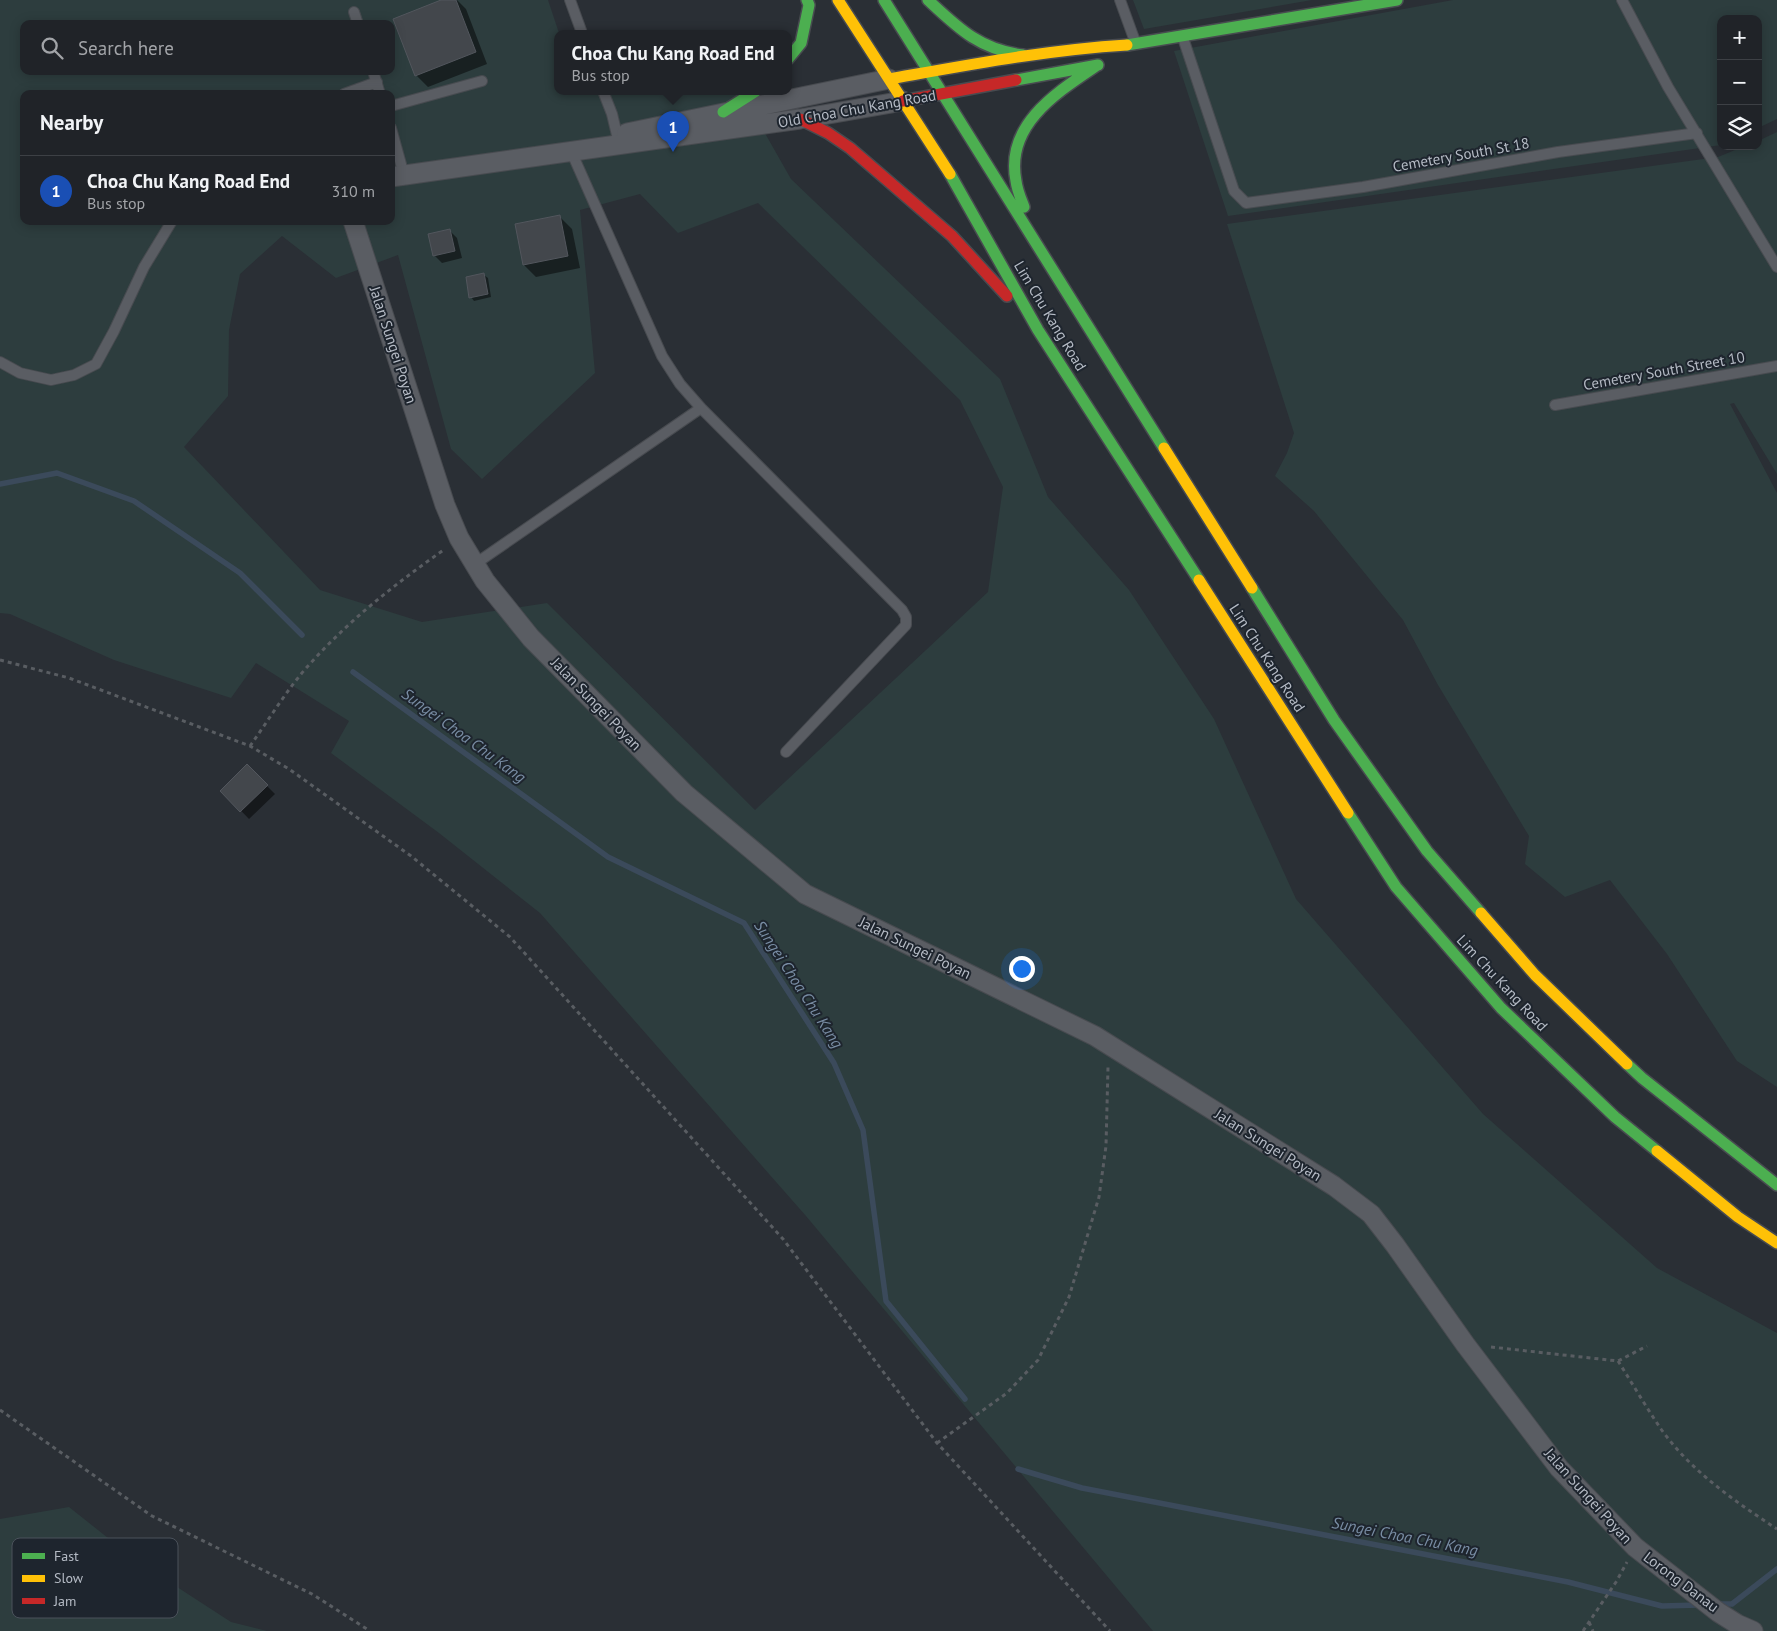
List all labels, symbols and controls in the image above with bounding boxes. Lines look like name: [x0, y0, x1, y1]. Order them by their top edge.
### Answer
map controls: [1717, 15, 1762, 150]
button: +: [1717, 15, 1762, 60]
search box: [20, 20, 395, 75]
popup: [554, 30, 792, 95]
icon: search: [38, 34, 66, 62]
text: Search here: [78, 36, 174, 60]
text: Choa Chu Kang Road End: [571, 41, 775, 65]
button: −: [1717, 60, 1762, 105]
text: Bus stop: [571, 65, 630, 85]
street label: Old Choa Chu Kang Road: [776, 85, 937, 132]
button: layers: [1717, 105, 1762, 150]
text: Nearby: [40, 109, 103, 136]
pin: 1: [657, 111, 689, 152]
street label: Cemetery South St 18: [1391, 133, 1531, 176]
text: Choa Chu Kang Road End: [87, 169, 290, 193]
text: 1: [51, 181, 61, 201]
text: 310 m: [332, 181, 375, 201]
text: Bus stop: [87, 193, 145, 213]
street label: Lim Chu Kang Road: [1010, 257, 1091, 374]
street label: Jalan Sungei Poyan: [365, 283, 421, 406]
street label: Cemetery South Street 10: [1582, 347, 1746, 394]
street label: Lim Chu Kang Road: [1225, 600, 1309, 715]
street label: Jalan Sungei Poyan: [546, 652, 646, 754]
water label: Sungei Choa Chu Kang: [398, 683, 530, 787]
street label: Jalan Sungei Poyan: [855, 912, 974, 983]
water label: Sungei Choa Chu Kang: [750, 916, 848, 1052]
street label: Lim Chu Kang Road: [1453, 930, 1552, 1035]
your location: [1009, 956, 1035, 982]
street label: Jalan Sungei Poyan: [1211, 1104, 1325, 1185]
street label: Jalan Sungei Poyan: [1540, 1443, 1636, 1547]
water label: Sungei Choa Chu Kang: [1330, 1512, 1480, 1560]
legend: [12, 1538, 178, 1618]
text: Fast: [54, 1547, 79, 1565]
street label: Lorong Danau: [1640, 1547, 1723, 1616]
text: Slow: [54, 1569, 84, 1587]
text: Jam: [53, 1592, 76, 1610]

